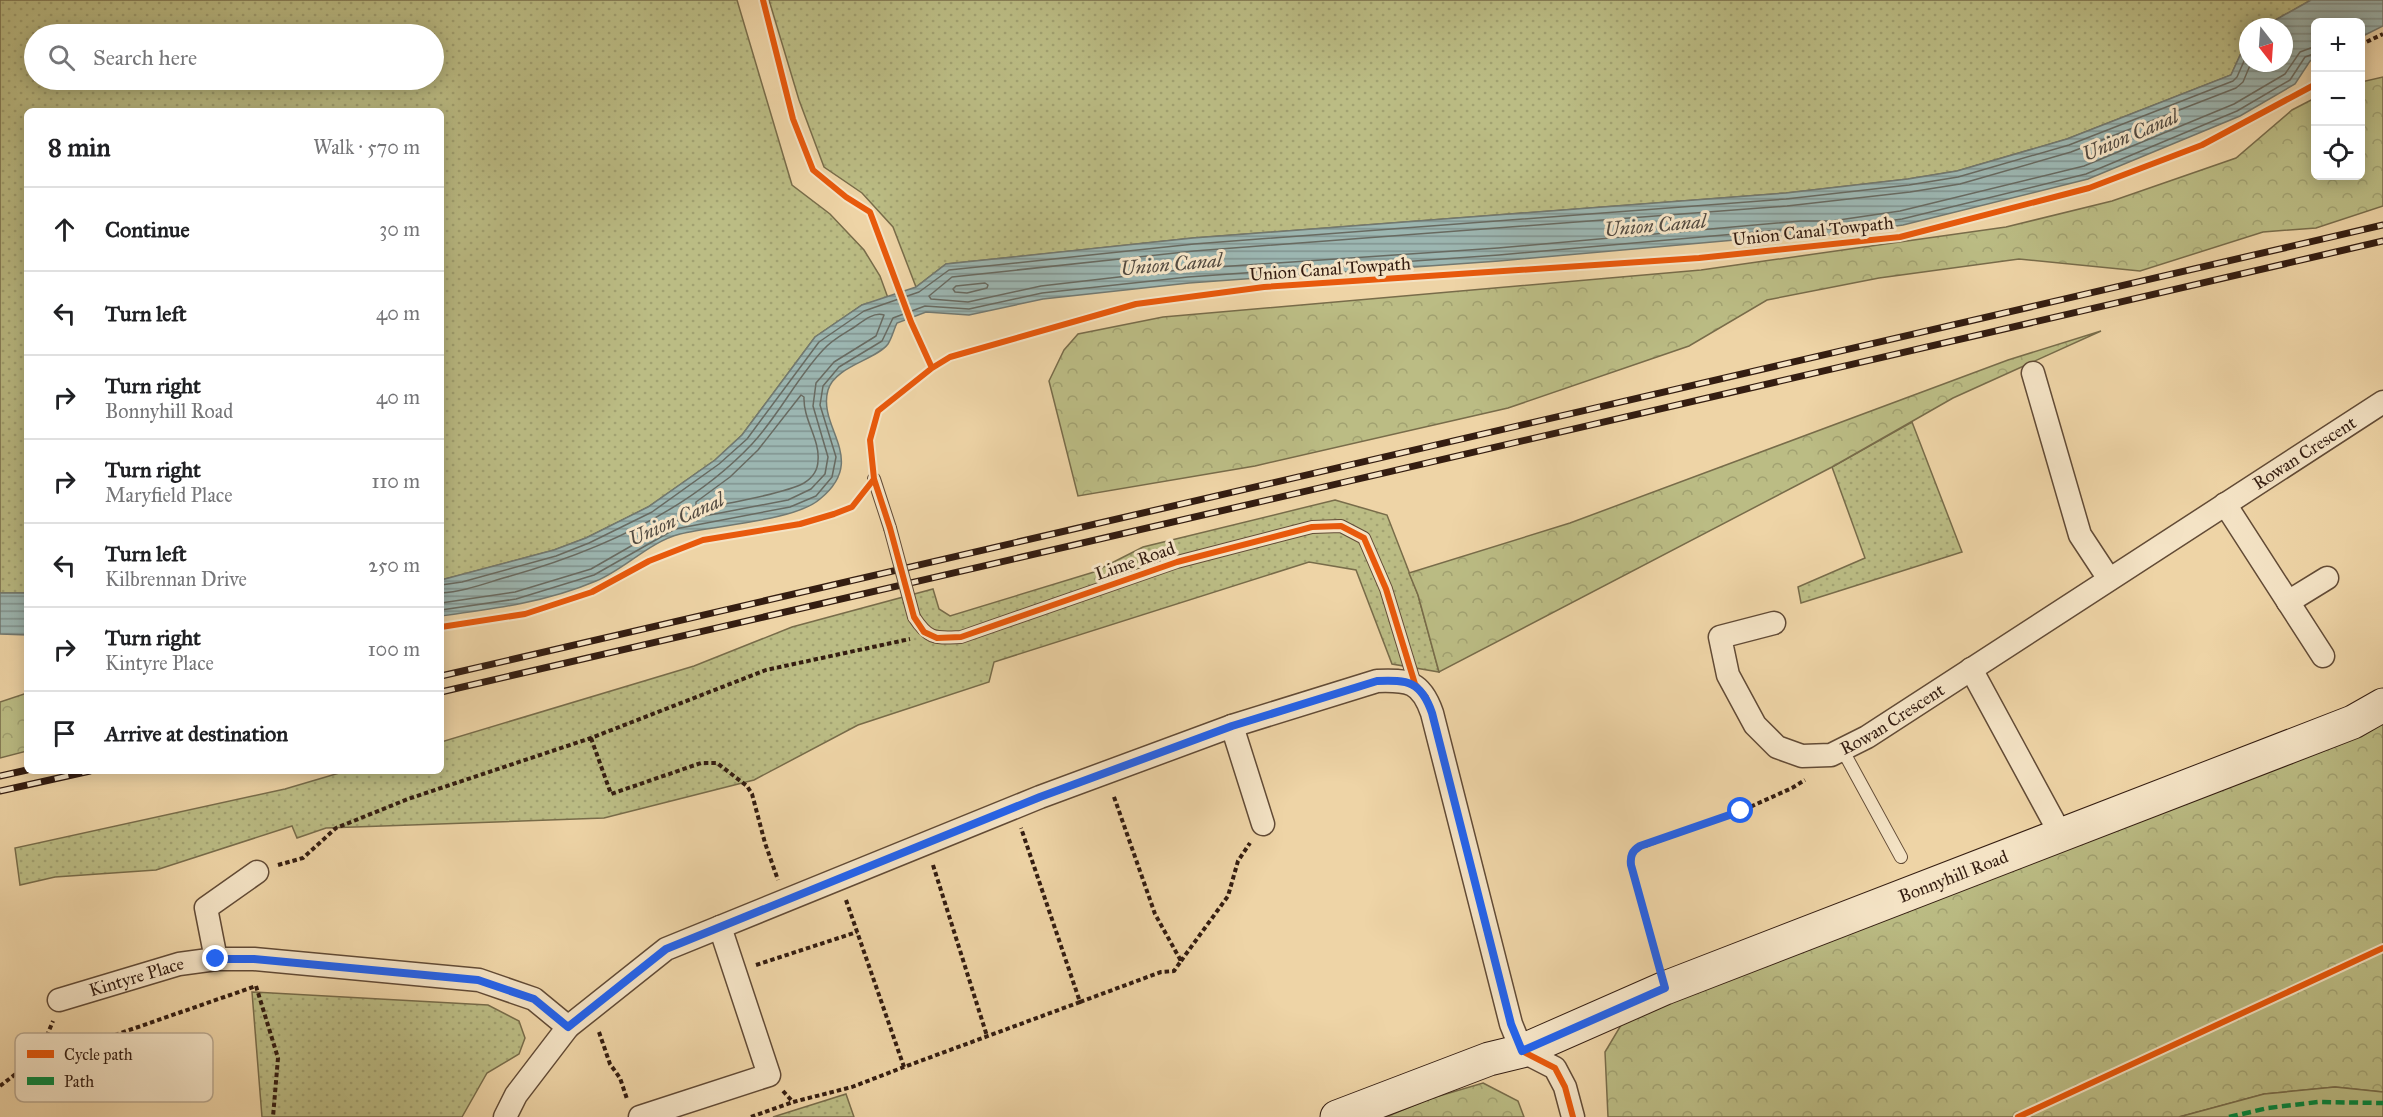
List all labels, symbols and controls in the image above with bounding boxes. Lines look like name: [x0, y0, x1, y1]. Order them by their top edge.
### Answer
north arrow: [2239, 18, 2293, 72]
map controls: [2311, 18, 2365, 180]
button: +: [2311, 18, 2365, 72]
search box: [24, 24, 444, 90]
icon: search: [45, 41, 78, 74]
text: Search here: [93, 44, 197, 71]
button: −: [2311, 72, 2365, 126]
water label: Union Canal: [2078, 103, 2183, 166]
button: locate: [2311, 126, 2365, 180]
text: 8 min: [48, 131, 111, 163]
text: Walk · 570 m: [313, 135, 420, 159]
water label: Union Canal: [1603, 208, 1709, 241]
street label: Union Canal Towpath: [1731, 212, 1895, 250]
icon: ahead: [48, 213, 81, 246]
text: Continue: [105, 216, 190, 243]
text: 30 m: [379, 217, 420, 241]
water label: Union Canal: [1119, 247, 1225, 280]
street label: Union Canal Towpath: [1248, 252, 1412, 286]
icon: left: [48, 297, 81, 330]
text: Turn left: [105, 300, 187, 327]
text: 40 m: [376, 301, 420, 325]
text: Turn right: [105, 372, 201, 399]
icon: right: [48, 381, 81, 414]
text: 40 m: [376, 385, 420, 409]
text: Bonnyhill Road: [105, 399, 233, 423]
street label: Rowan Crescent: [2249, 411, 2361, 495]
text: Turn right: [105, 456, 201, 483]
icon: right: [48, 465, 81, 498]
text: 110 m: [372, 469, 420, 493]
text: Maryfield Place: [105, 483, 233, 507]
water label: Union Canal: [624, 487, 729, 551]
street label: Lime Road: [1092, 537, 1178, 585]
text: Turn left: [105, 540, 187, 567]
icon: left: [48, 549, 81, 582]
text: 250 m: [368, 553, 420, 577]
text: Kilbrennan Drive: [105, 567, 247, 591]
text: Turn right: [105, 624, 201, 651]
icon: right: [48, 633, 81, 666]
text: 100 m: [368, 637, 420, 661]
text: Kintyre Place: [105, 651, 214, 675]
street label: Rowan Crescent: [1836, 678, 1949, 760]
icon: arrive: [48, 717, 81, 750]
text: Arrive at destination: [105, 720, 288, 747]
route start: [1727, 797, 1753, 823]
street label: Bonnyhill Road: [1895, 845, 2011, 908]
route end: [202, 945, 228, 971]
street label: Kintyre Place: [86, 952, 185, 1001]
legend: [15, 1033, 213, 1102]
text: Cycle path: [64, 1045, 133, 1064]
text: Path: [64, 1072, 94, 1091]

